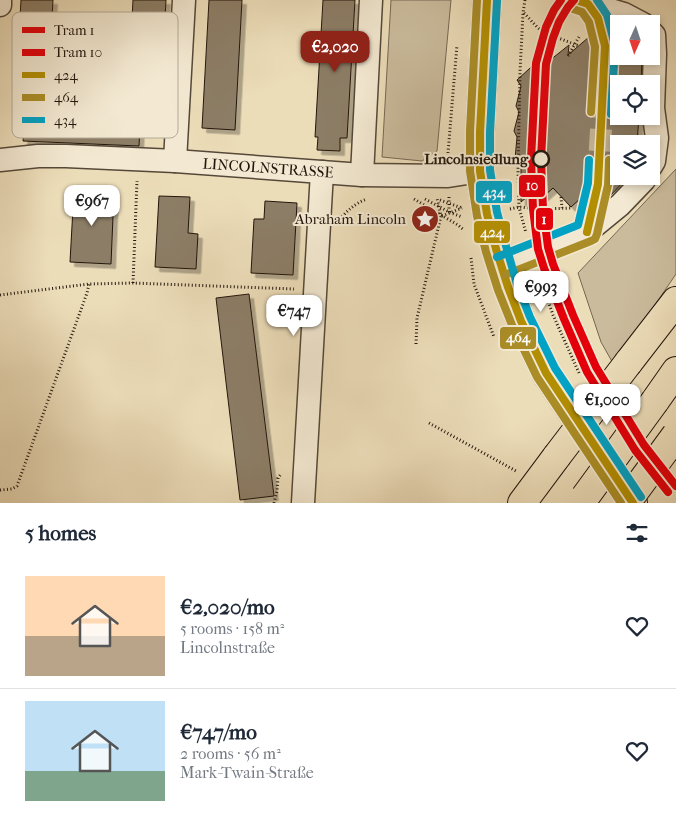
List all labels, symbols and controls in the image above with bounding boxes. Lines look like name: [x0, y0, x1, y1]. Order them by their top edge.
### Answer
legend: [12, 12, 178, 138]
north arrow: [610, 15, 660, 65]
map controls: [610, 15, 660, 185]
text: Tram 1: [54, 22, 95, 39]
pin: €2,020: [294, 30, 376, 73]
text: €2,020: [312, 37, 358, 56]
text: Tram 10: [54, 44, 102, 61]
text: 424: [54, 67, 78, 84]
button: locate: [610, 75, 660, 125]
text: 464: [54, 89, 79, 106]
text: 434: [54, 112, 77, 129]
button: layers: [610, 135, 660, 185]
place label: Lincolnsiedlung: [424, 150, 529, 168]
marker: Lincolnsiedlung: [532, 150, 550, 168]
street label: LINCOLNSTRASSE: [202, 154, 334, 182]
line badge: 10: [518, 174, 546, 198]
text: 10: [526, 177, 539, 194]
line badge: 434: [475, 180, 513, 204]
pin: €967: [62, 184, 122, 227]
text: 434: [482, 184, 506, 201]
text: €967: [75, 191, 109, 210]
place icon: Abraham Lincoln: [410, 204, 440, 234]
line badge: 1: [535, 207, 554, 231]
place label: Abraham Lincoln: [294, 210, 406, 228]
text: 1: [542, 211, 547, 228]
line badge: 424: [473, 220, 511, 244]
text: 424: [479, 224, 505, 241]
pin: €993: [511, 270, 571, 313]
text: €993: [525, 277, 557, 296]
pin: €747: [264, 294, 324, 337]
text: €747: [277, 301, 311, 320]
line badge: 464: [499, 326, 537, 350]
text: 464: [505, 329, 531, 346]
pin: €1,000: [566, 384, 648, 426]
text: €1,000: [584, 390, 630, 409]
icon: filters: [623, 519, 651, 547]
text: 5 homes: [25, 521, 96, 545]
text: €2,020/mo: [180, 595, 275, 619]
icon: home: [65, 596, 125, 656]
icon: heart: [623, 612, 651, 640]
text: 5 rooms · 158 m²: [180, 619, 284, 638]
text: Lincolnstraße: [180, 638, 275, 657]
text: €747/mo: [180, 720, 257, 744]
icon: home: [65, 721, 125, 781]
icon: heart: [623, 737, 651, 765]
text: 2 rooms · 56 m²: [180, 744, 281, 763]
text: Mark-Twain-Straße: [180, 763, 314, 782]

